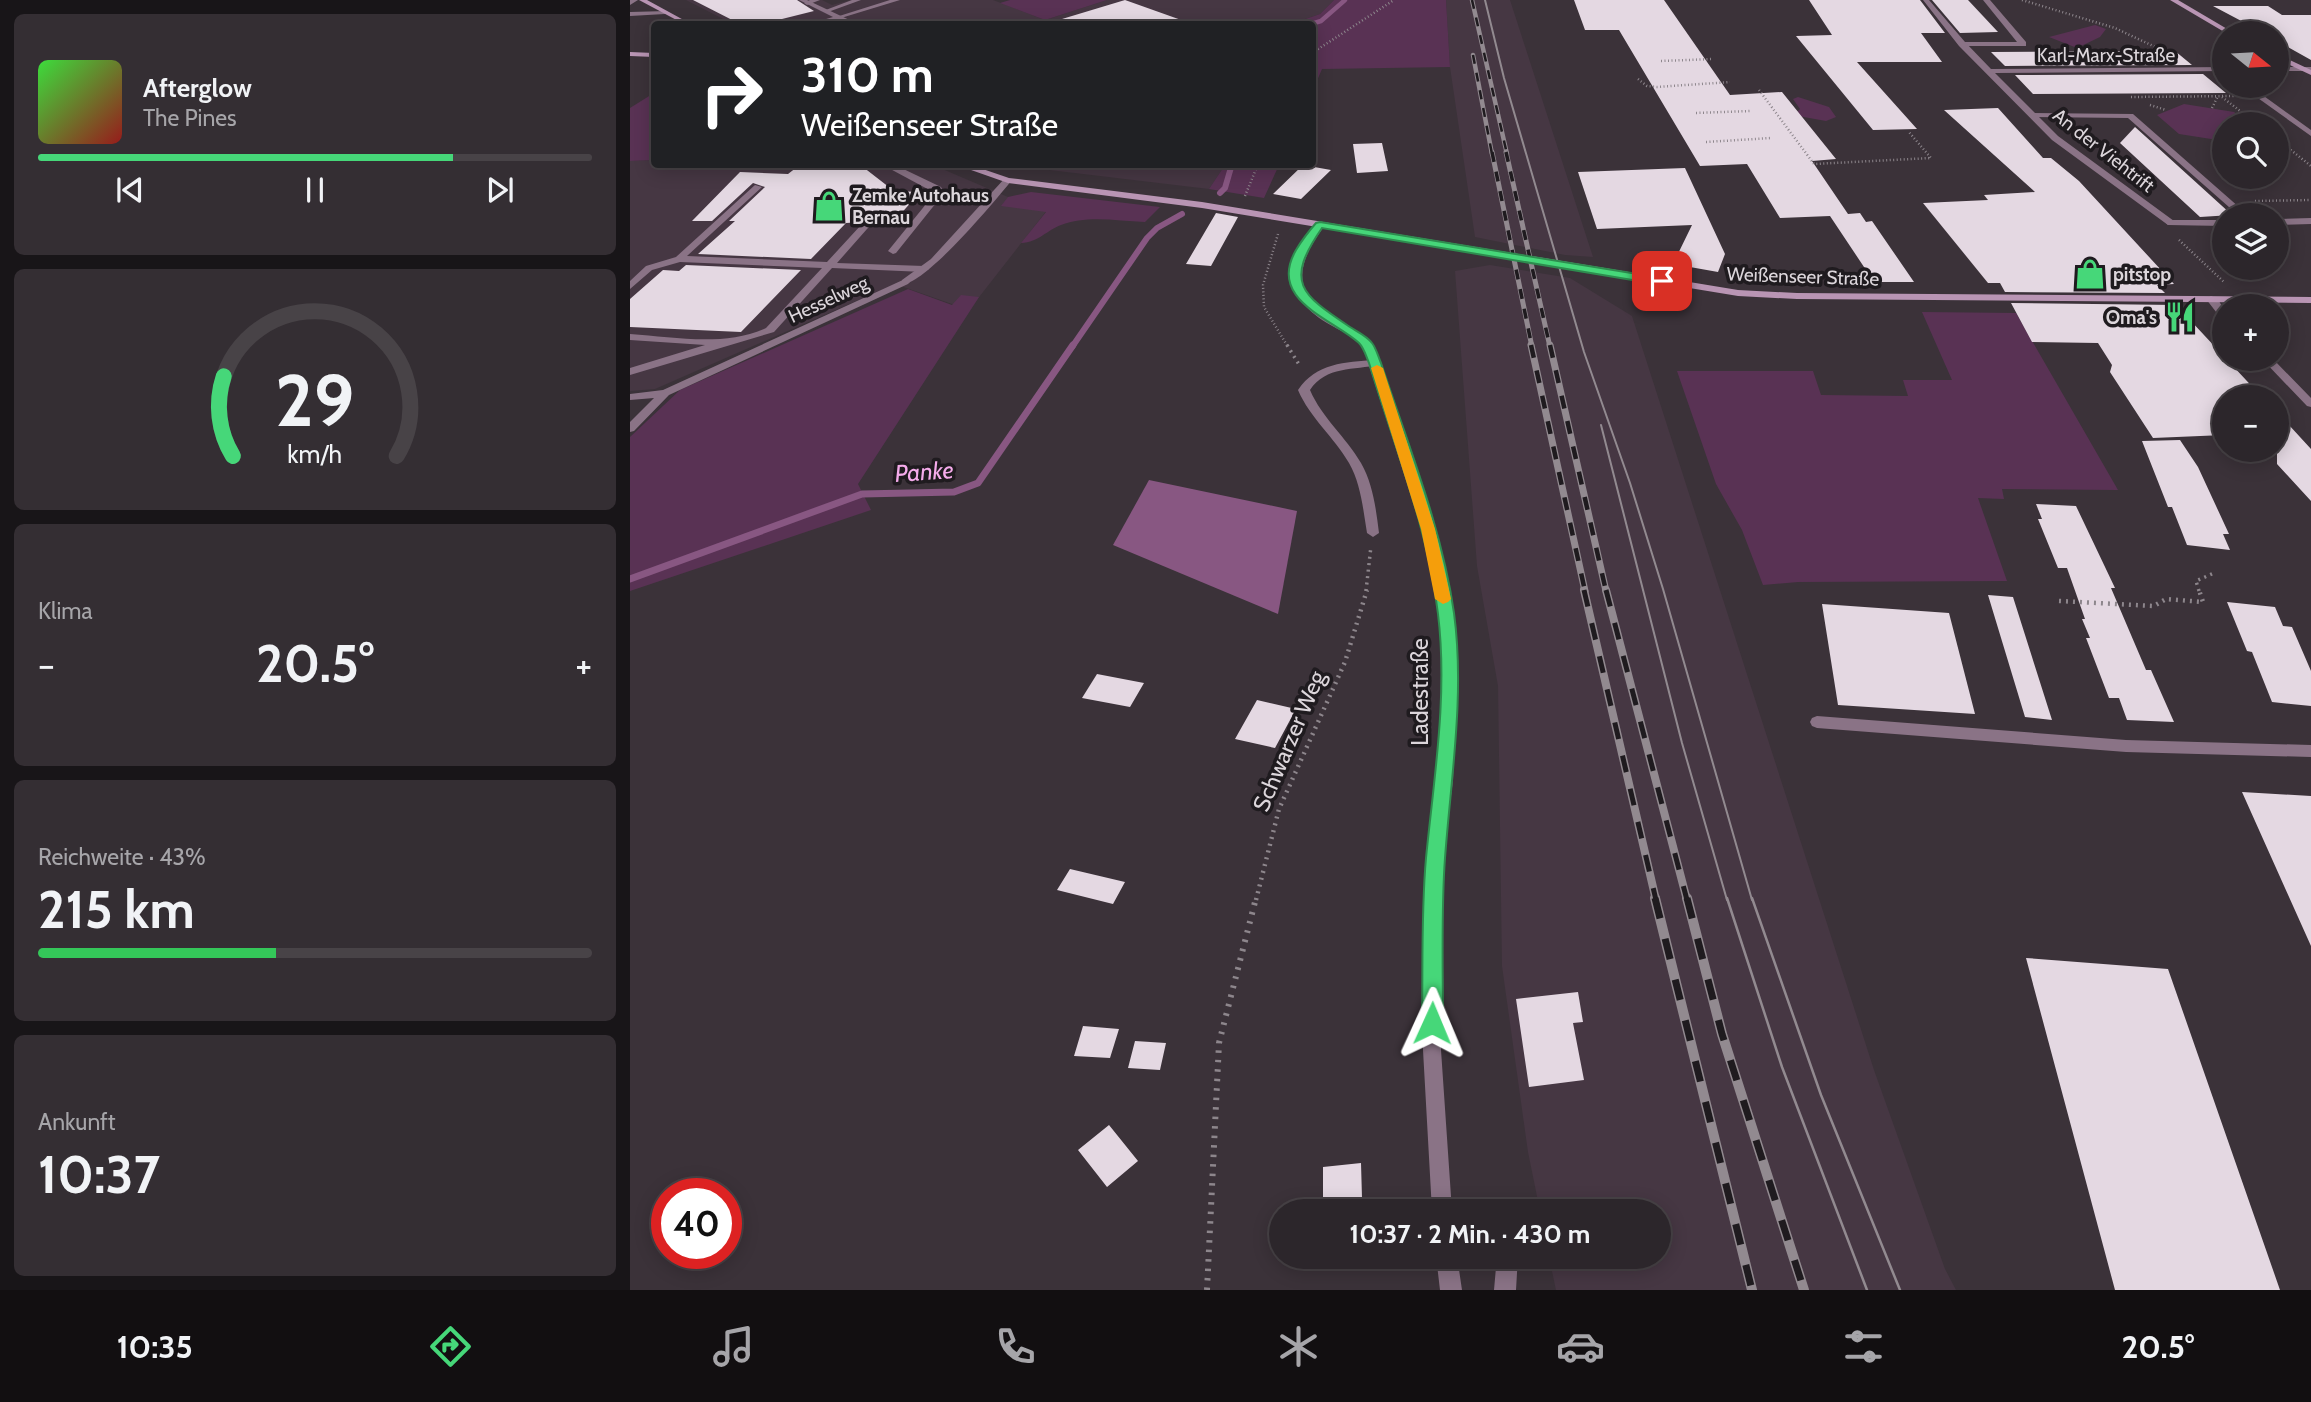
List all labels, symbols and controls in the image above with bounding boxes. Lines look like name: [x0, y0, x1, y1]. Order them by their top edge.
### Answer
north arrow: [2212, 21, 2289, 98]
map controls: [2212, 21, 2289, 462]
street label: Karl-Marx-Straße: [2037, 44, 2175, 67]
text: 310 m: [801, 45, 934, 104]
icon: right: [686, 49, 777, 140]
text: Afterglow: [143, 72, 252, 104]
text: The Pines: [143, 104, 237, 132]
street label: An der Viehtrift: [2048, 104, 2160, 198]
text: Weißenseer Straße: [801, 105, 1058, 144]
button: search: [2212, 112, 2289, 189]
icon: previous: [111, 171, 149, 209]
icon: pause: [296, 171, 334, 209]
icon: next: [481, 171, 519, 209]
place label: Zemke Autohaus Bernau: [852, 184, 989, 229]
shop icon: Zemke Autohaus Bernau: [812, 189, 846, 223]
button: layers: [2212, 203, 2289, 280]
pin: [1632, 251, 1692, 311]
shop icon: pitstop: [2073, 257, 2107, 291]
icon: arrive: [1643, 262, 1681, 300]
street label: Weißenseer Straße: [1726, 262, 1880, 291]
place label: pitstop: [2113, 263, 2171, 286]
street label: Hesselweg: [785, 271, 872, 328]
button: +: [2212, 294, 2289, 371]
restaurant icon: Oma's: [2163, 300, 2197, 334]
place label: Oma's: [2106, 306, 2157, 329]
text: 29: [275, 356, 355, 444]
button: −: [2212, 385, 2289, 462]
text: km/h: [288, 439, 342, 469]
water label: Panke: [894, 455, 954, 488]
text: Klima: [38, 597, 93, 625]
text: 20.5°: [256, 632, 374, 695]
street label: Ladestraße: [1406, 638, 1434, 746]
text: −: [38, 641, 55, 688]
text: +: [575, 641, 592, 688]
street label: Schwarzer Weg: [1247, 666, 1331, 815]
text: Reichweite · 43%: [38, 843, 206, 871]
text: 215 km: [38, 878, 195, 941]
position arrow: [1395, 986, 1469, 1060]
text: Ankunft: [38, 1108, 116, 1136]
text: 10:37: [38, 1143, 160, 1206]
speed limit sign: 40: [651, 1178, 742, 1269]
text: 10:37 · 2 Min. · 430 m: [1350, 1218, 1590, 1250]
icon: directions: [426, 1322, 475, 1371]
icon: music: [709, 1322, 758, 1371]
icon: phone: [991, 1322, 1040, 1371]
icon: climate: [1274, 1322, 1323, 1371]
icon: car: [1556, 1322, 1605, 1371]
icon: filters: [1839, 1322, 1888, 1371]
text: 10:35: [117, 1327, 193, 1366]
text: 20.5°: [2121, 1327, 2194, 1366]

